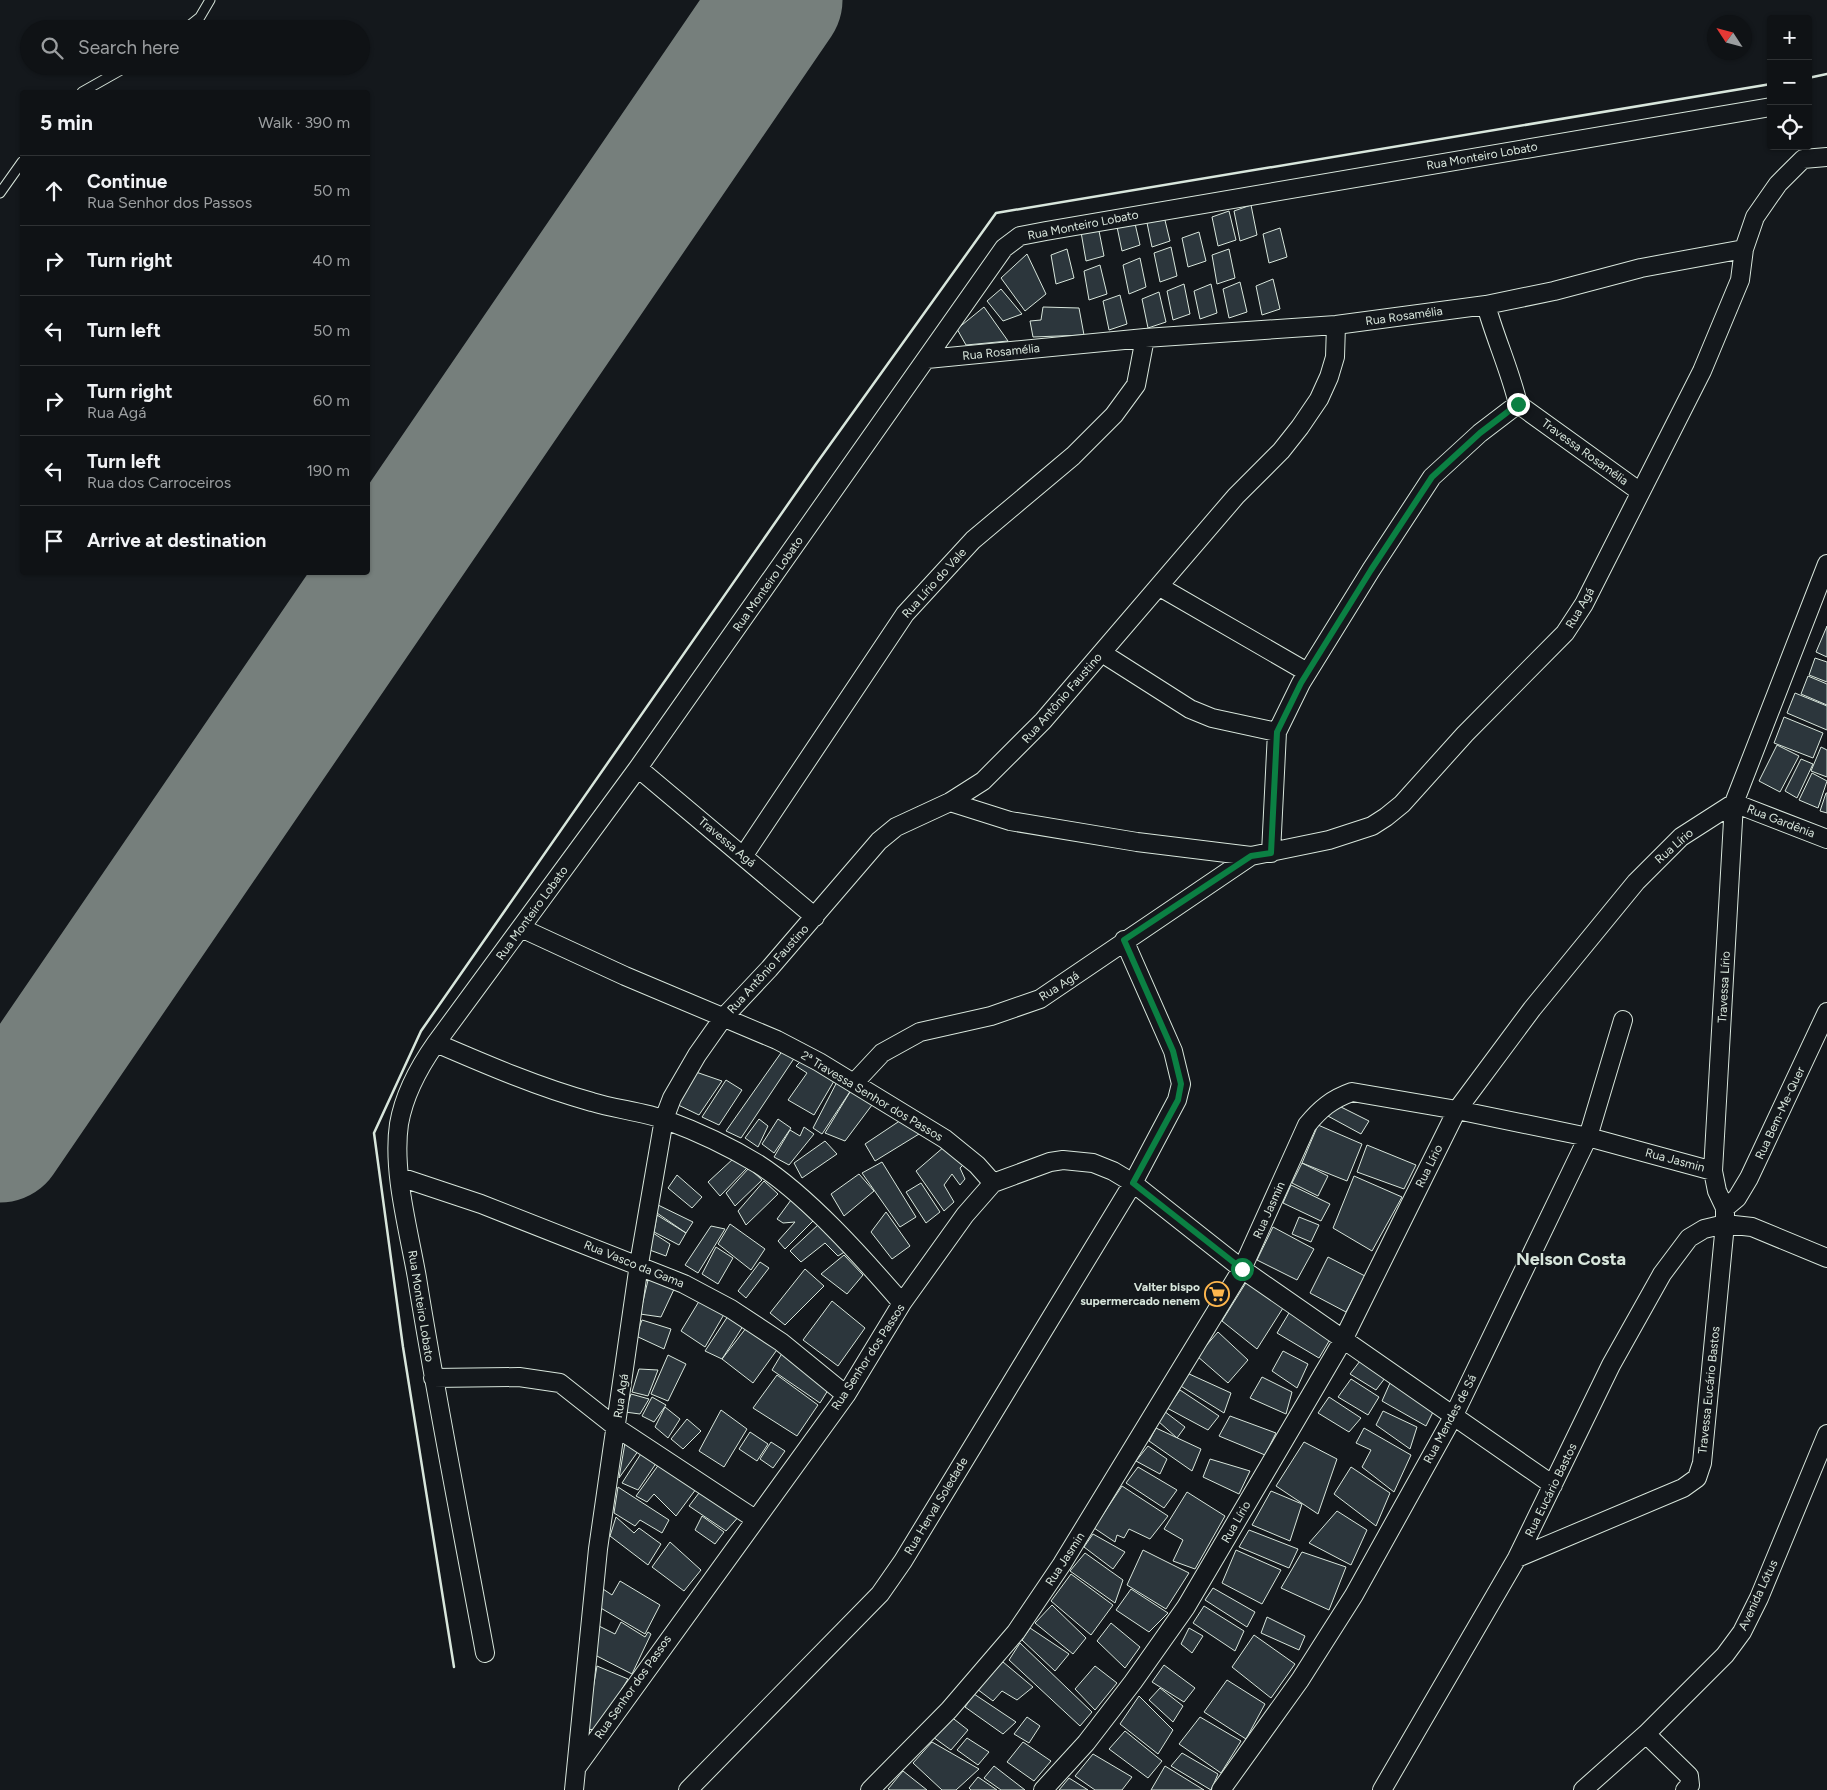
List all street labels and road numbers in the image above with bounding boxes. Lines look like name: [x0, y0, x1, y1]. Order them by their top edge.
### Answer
street label: Rua Monteiro Lobato: [1425, 139, 1539, 173]
street label: Rua Monteiro Lobato: [1026, 207, 1140, 243]
street label: Rua Rosamélia: [1365, 304, 1443, 328]
street label: Rua Rosamélia: [962, 341, 1040, 363]
street label: Travessa Rosamélia: [1539, 416, 1631, 488]
street label: Rua Monteiro Lobato: [730, 534, 806, 634]
street label: Rua Lírio do Vale: [899, 545, 969, 621]
street label: Rua Agá: [1563, 585, 1597, 631]
street label: Rua Antônio Faustino: [1019, 650, 1105, 746]
street label: Rua Gardênia: [1745, 802, 1817, 840]
street label: Travessa Agá: [696, 814, 758, 870]
street label: Rua Lírio: [1652, 826, 1696, 866]
street label: Rua Monteiro Lobato: [493, 863, 571, 963]
street label: Rua Antônio Faustino: [724, 922, 812, 1016]
street label: Travessa Lírio: [1715, 951, 1733, 1023]
street label: Rua Agá: [1036, 968, 1082, 1004]
street label: 2ª Travessa Senhor dos Passos: [798, 1048, 946, 1144]
street label: Rua Bem-Me-Quer: [1752, 1064, 1808, 1162]
street label: Rua Lírio: [1413, 1142, 1445, 1190]
street label: Rua Jasmin: [1644, 1145, 1706, 1175]
street label: Rua Jasmin: [1250, 1179, 1288, 1241]
street label: Rua Vasco da Gama: [582, 1237, 686, 1291]
street label: Rua Monteiro Lobato: [405, 1249, 437, 1363]
street label: Rua Senhor dos Passos: [828, 1301, 908, 1413]
street label: Travessa Eucário Bastos: [1695, 1325, 1723, 1455]
street label: Rua Mendes de Sá: [1421, 1372, 1479, 1466]
street label: Rua Agá: [611, 1373, 631, 1419]
street label: Rua Eucário Bastos: [1522, 1440, 1580, 1539]
street label: Rua Herval Soledade: [901, 1454, 971, 1557]
street label: Rua Lírio: [1218, 1499, 1254, 1545]
street label: Rua Jasmin: [1043, 1529, 1088, 1588]
street label: Avenida Lótus: [1736, 1557, 1781, 1633]
street label: Rua Senhor dos Passos: [592, 1632, 674, 1742]

